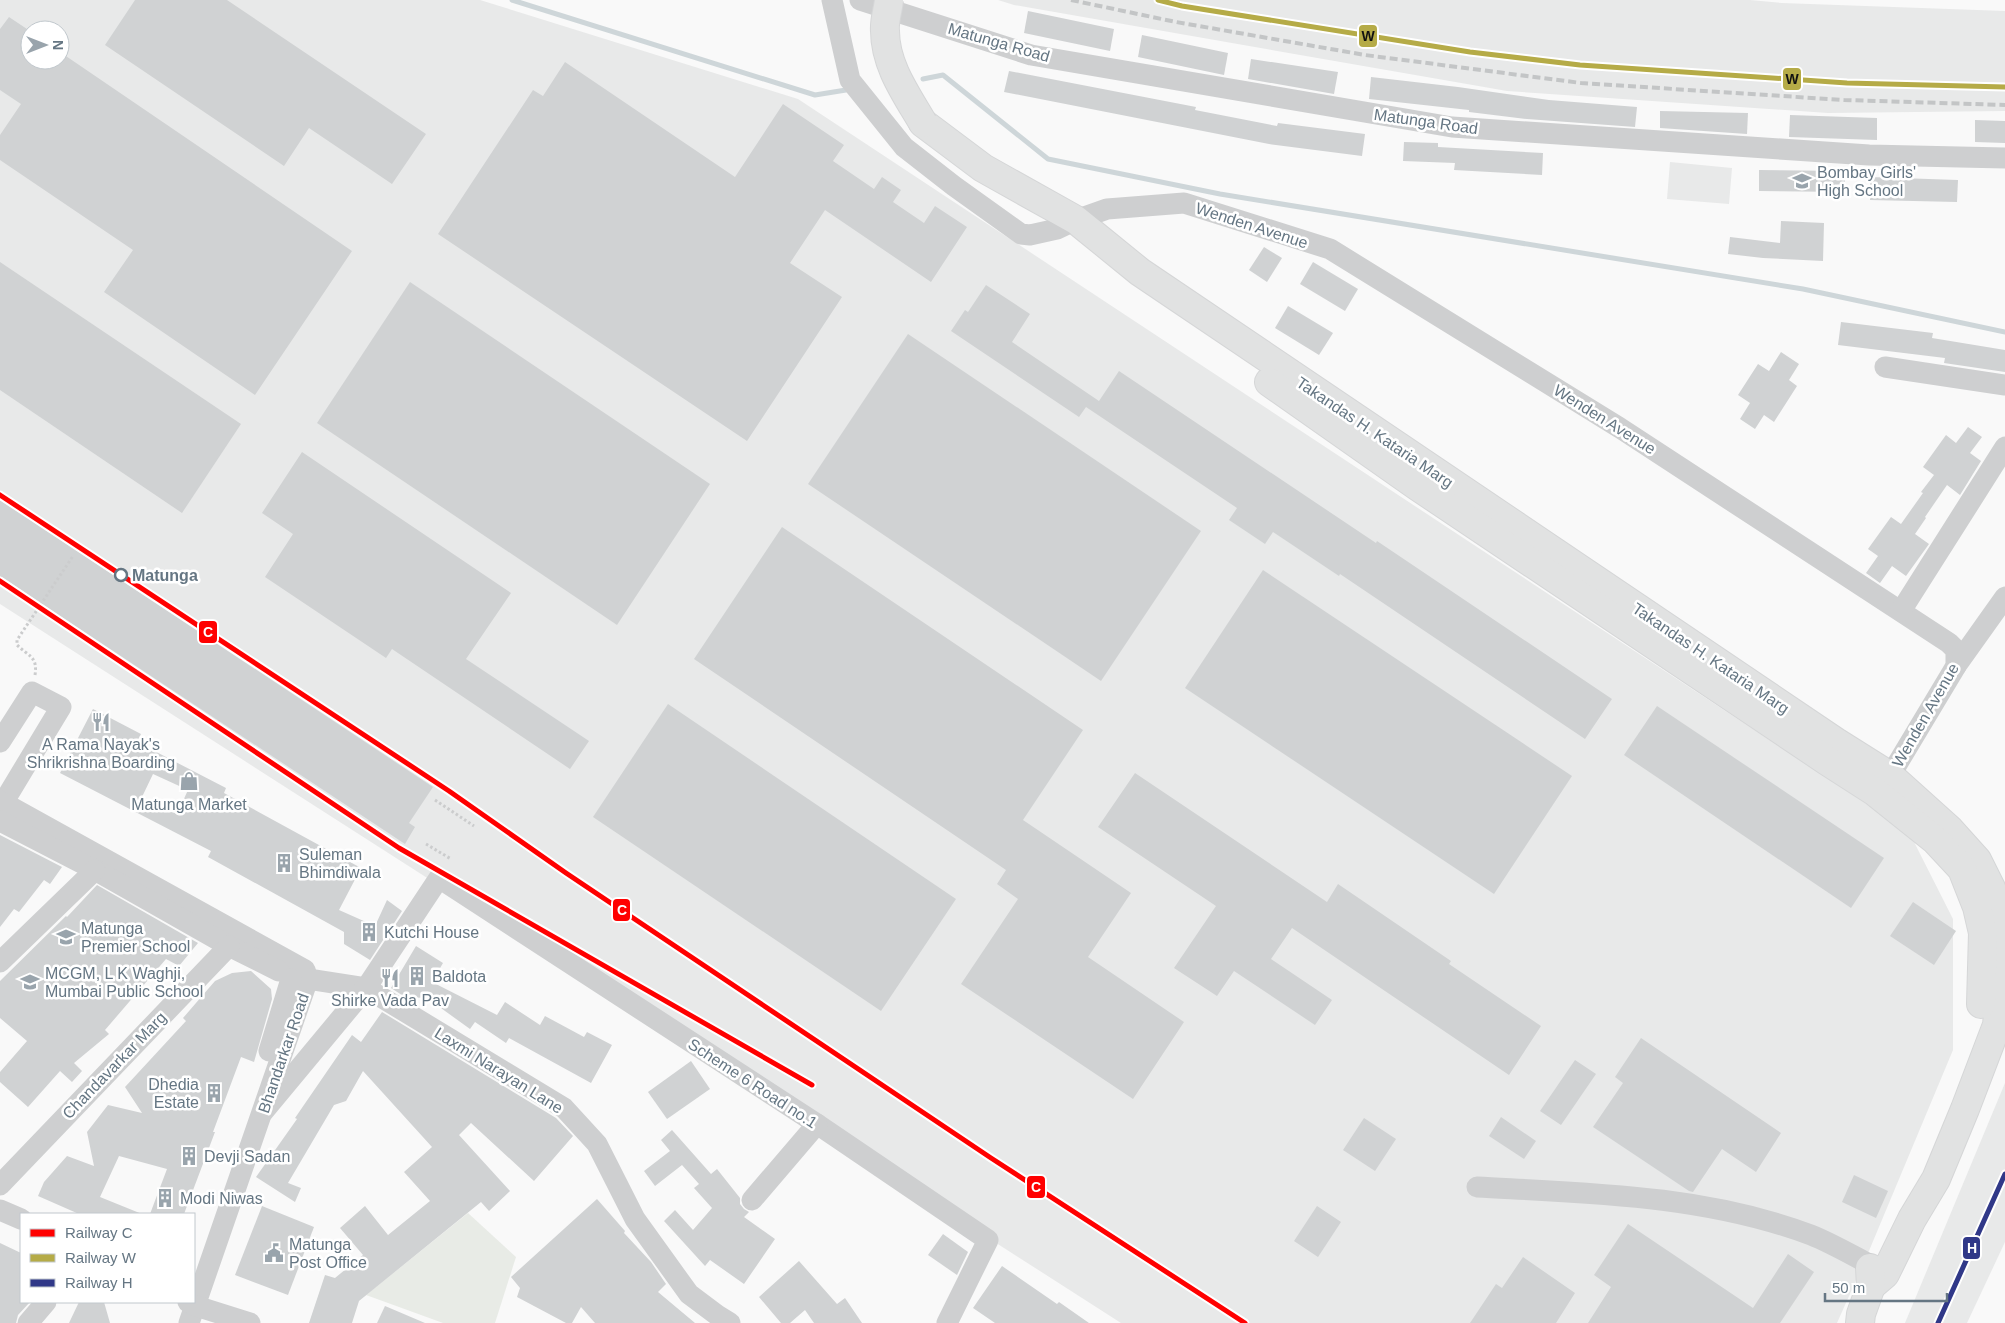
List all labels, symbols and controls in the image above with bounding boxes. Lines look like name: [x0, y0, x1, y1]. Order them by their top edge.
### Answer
north arrow: [20, 20, 70, 70]
street label: Matunga Road: [946, 20, 1052, 65]
line badge: W: [1358, 24, 1378, 48]
text: W: [1361, 28, 1375, 44]
text: N: [50, 40, 66, 50]
line badge: W: [1782, 67, 1802, 91]
text: W: [1785, 71, 1799, 87]
street label: Matunga Road: [1373, 106, 1479, 137]
place label: Bombay Girls' High School: [1817, 164, 1916, 199]
school or university icon: Bombay Girls' High School: [1791, 170, 1813, 192]
street label: Wenden Avenue: [1194, 199, 1310, 252]
street label: Takandas H. Kataria Marg: [1293, 374, 1456, 491]
street label: Wenden Avenue: [1551, 381, 1659, 458]
place label: Matunga: [132, 567, 198, 584]
marker: Matunga: [114, 568, 128, 582]
street label: Takandas H. Kataria Marg: [1629, 600, 1792, 717]
line badge: C: [198, 620, 218, 644]
text: C: [203, 624, 213, 640]
street label: Wenden Avenue: [1889, 660, 1962, 770]
restaurant icon: A Rama Nayak's Shrikrishna Boarding: [90, 711, 112, 733]
place label: A Rama Nayak's Shrikrishna Boarding: [27, 736, 175, 771]
shop icon: Matunga Market: [178, 770, 200, 792]
place label: Matunga Market: [131, 796, 247, 813]
place label: Suleman Bhimdiwala: [299, 846, 381, 881]
building icon: Suleman Bhimdiwala: [273, 852, 295, 874]
line badge: C: [612, 898, 631, 922]
text: C: [617, 902, 627, 918]
place label: Matunga Premier School: [81, 920, 190, 955]
building icon: Kutchi House: [358, 921, 380, 943]
place label: Kutchi House: [384, 924, 479, 941]
school or university icon: Matunga Premier School: [55, 926, 77, 948]
place label: MCGM, L K Waghji, Mumbai Public School: [45, 965, 203, 1000]
building icon: Baldota: [406, 965, 428, 987]
restaurant icon: Shirke Vada Pav: [379, 967, 401, 989]
place label: Baldota: [432, 968, 486, 985]
school or university icon: MCGM, L K Waghji, Mumbai Public School: [19, 971, 41, 993]
street label: Bhandarkar Road: [255, 991, 312, 1115]
place label: Shirke Vada Pav: [331, 992, 449, 1009]
street label: Chandavarkar Marg: [59, 1009, 170, 1122]
street label: Laxmi Narayan Lane: [432, 1024, 566, 1117]
street label: Scheme 6 Road no.1: [685, 1035, 820, 1132]
place label: Dhedia Estate: [148, 1076, 199, 1111]
building icon: Dhedia Estate: [203, 1082, 225, 1104]
building icon: Devji Sadan: [178, 1145, 200, 1167]
place label: Devji Sadan: [204, 1148, 290, 1165]
line badge: C: [1026, 1175, 1046, 1199]
text: C: [1031, 1179, 1041, 1195]
building icon: Modi Niwas: [154, 1187, 176, 1209]
place label: Modi Niwas: [180, 1190, 263, 1207]
legend: [20, 1213, 195, 1303]
text: Railway C: [65, 1224, 133, 1241]
place label: Matunga Post Office: [289, 1236, 367, 1271]
line badge: H: [1962, 1236, 1981, 1260]
text: H: [1967, 1240, 1977, 1256]
public building icon: Matunga Post Office: [263, 1242, 285, 1264]
text: Railway W: [65, 1249, 137, 1266]
scale bar: [1825, 1270, 1948, 1302]
text: Railway H: [65, 1274, 133, 1291]
text: 50 m: [1832, 1279, 1865, 1296]

